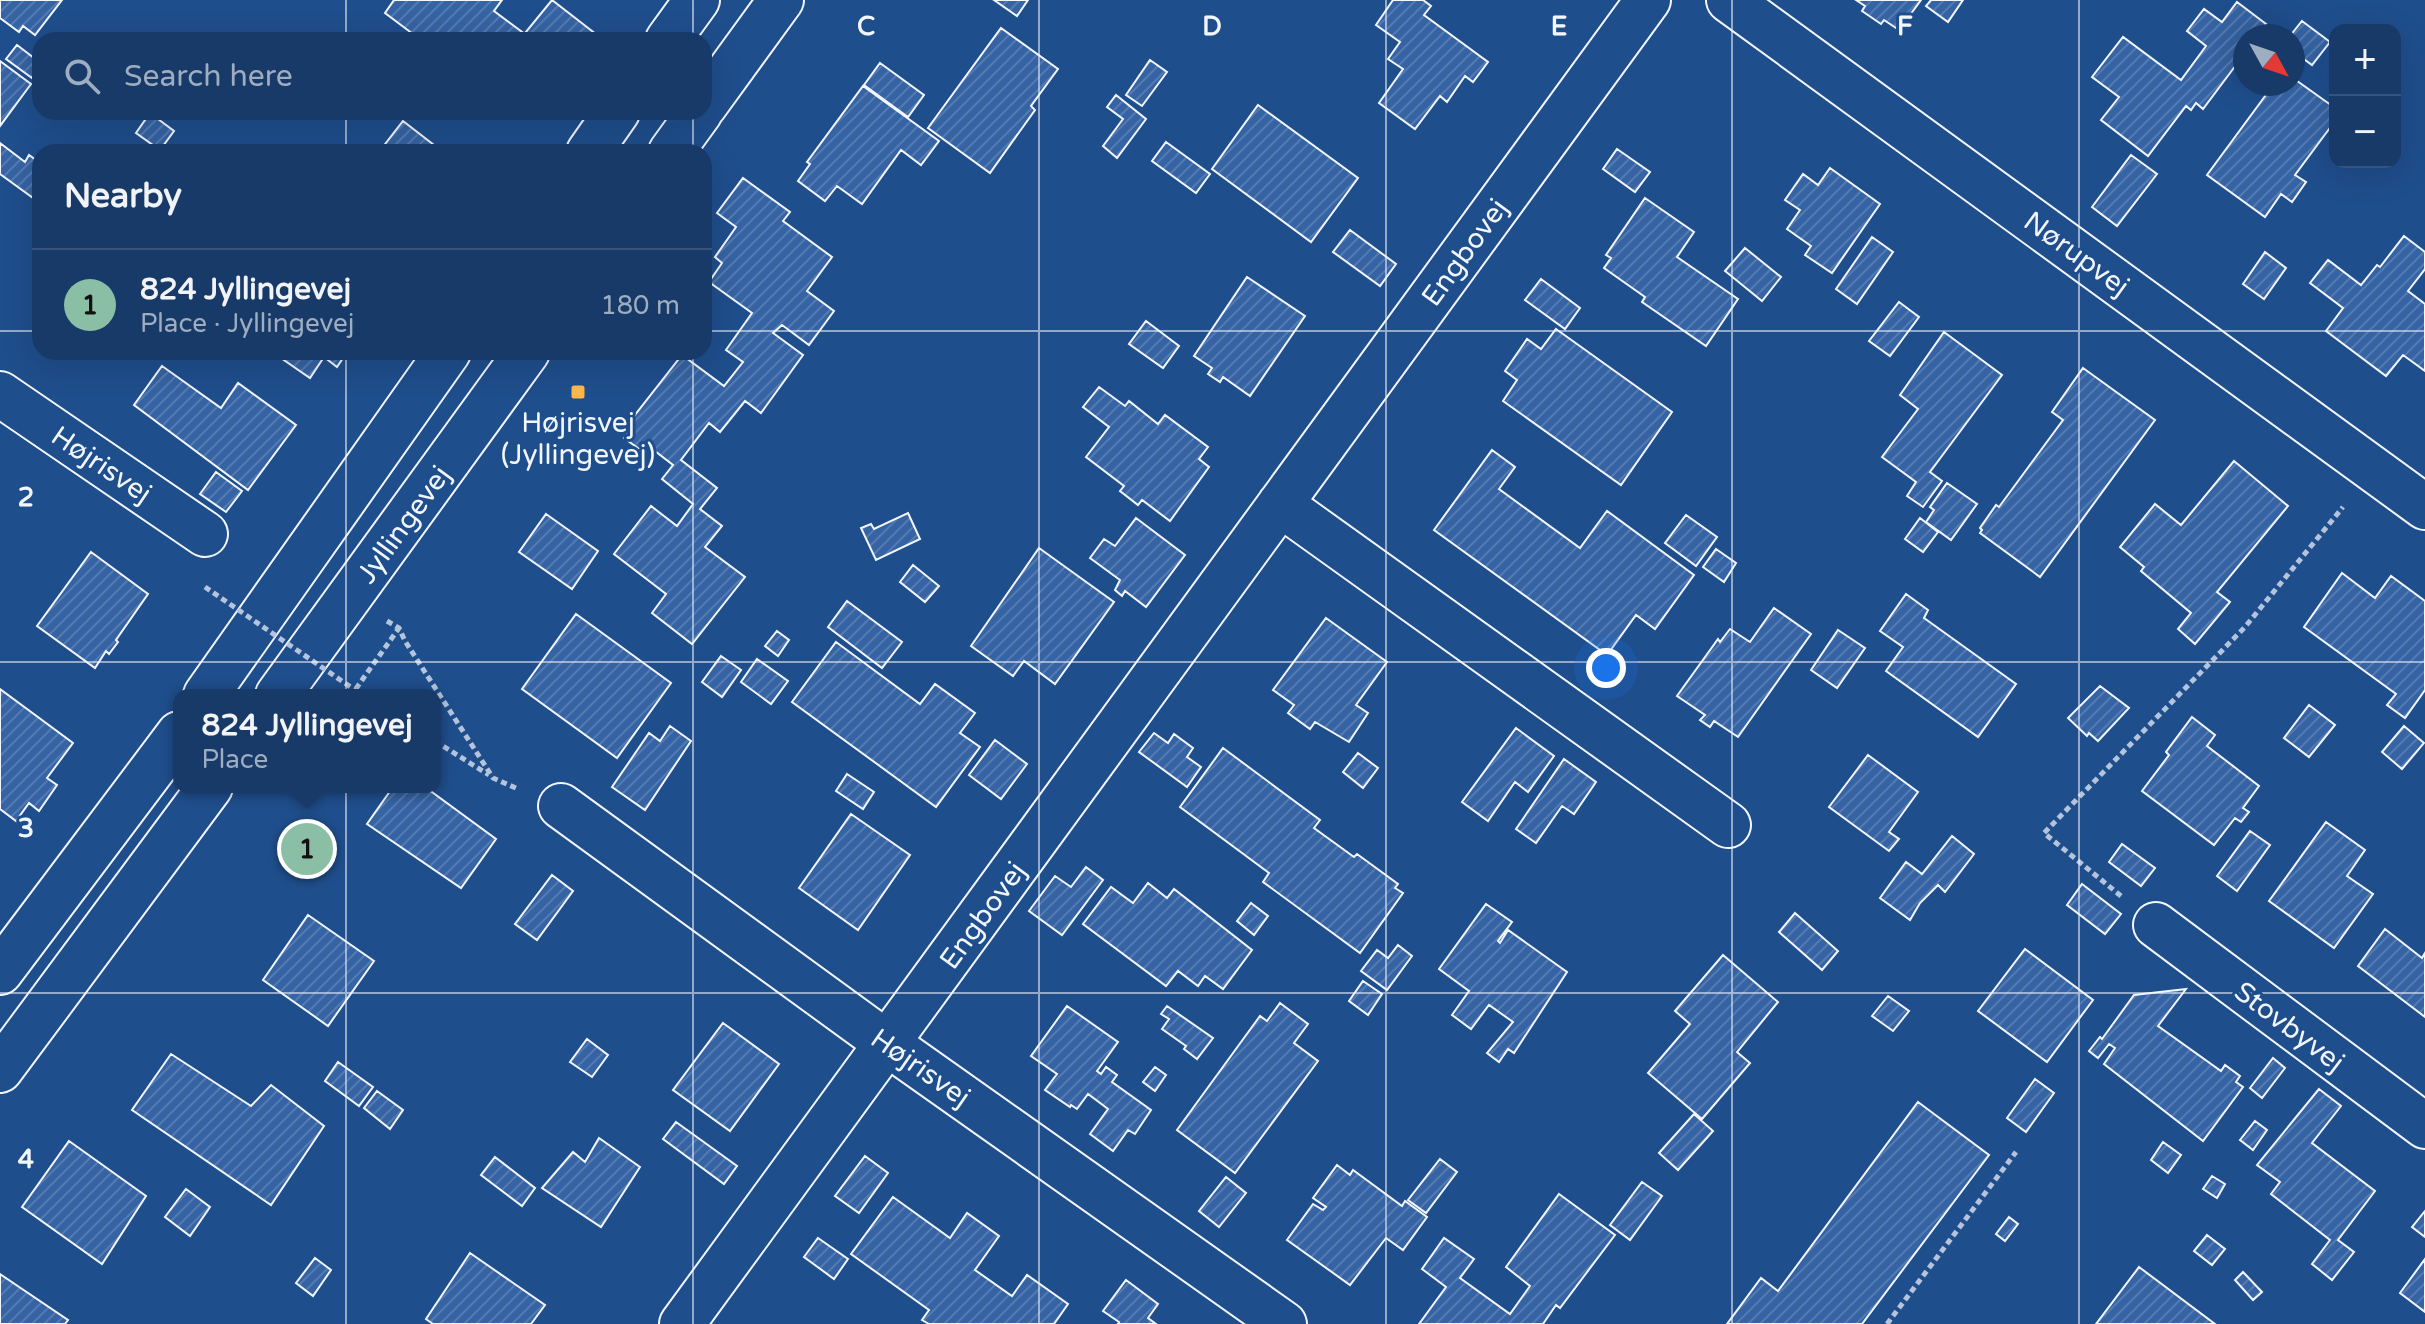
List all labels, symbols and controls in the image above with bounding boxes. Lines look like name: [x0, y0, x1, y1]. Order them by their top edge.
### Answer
text: C: [857, 11, 875, 42]
text: D: [1202, 11, 1222, 42]
text: E: [1551, 11, 1567, 42]
text: F: [1897, 11, 1913, 42]
north arrow: [2233, 24, 2305, 96]
map controls: [2329, 24, 2401, 168]
button: +: [2329, 24, 2401, 96]
search box: [32, 32, 712, 120]
icon: search: [60, 54, 104, 98]
text: Search here: [124, 58, 293, 95]
button: −: [2329, 96, 2401, 168]
text: Nearby: [64, 176, 182, 217]
street label: Engbovej: [1414, 192, 1515, 313]
street label: Nørupvej: [2017, 204, 2136, 303]
text: 824 Jyllingevej: [140, 271, 351, 308]
text: 1: [82, 290, 98, 321]
text: 180 m: [600, 290, 680, 321]
text: Place · Jyllingevej: [140, 308, 354, 339]
marker: Højrisvej (Jyllingevej): [569, 383, 587, 401]
place label: Højrisvej (Jyllingevej): [501, 406, 655, 472]
street label: Højrisvej: [45, 419, 158, 511]
street label: Jyllingevej: [350, 459, 458, 590]
text: 2: [18, 482, 34, 513]
your location: [1586, 648, 1626, 688]
popup: [173, 689, 441, 793]
text: 824 Jyllingevej: [201, 707, 413, 744]
text: Place: [201, 744, 268, 775]
text: 3: [18, 813, 34, 844]
pin: 1: [281, 819, 333, 879]
street label: Engbovej: [932, 855, 1033, 976]
street label: Stovbyvej: [2228, 974, 2351, 1079]
street label: Højrisvej: [864, 1021, 977, 1114]
text: 4: [18, 1144, 34, 1175]

